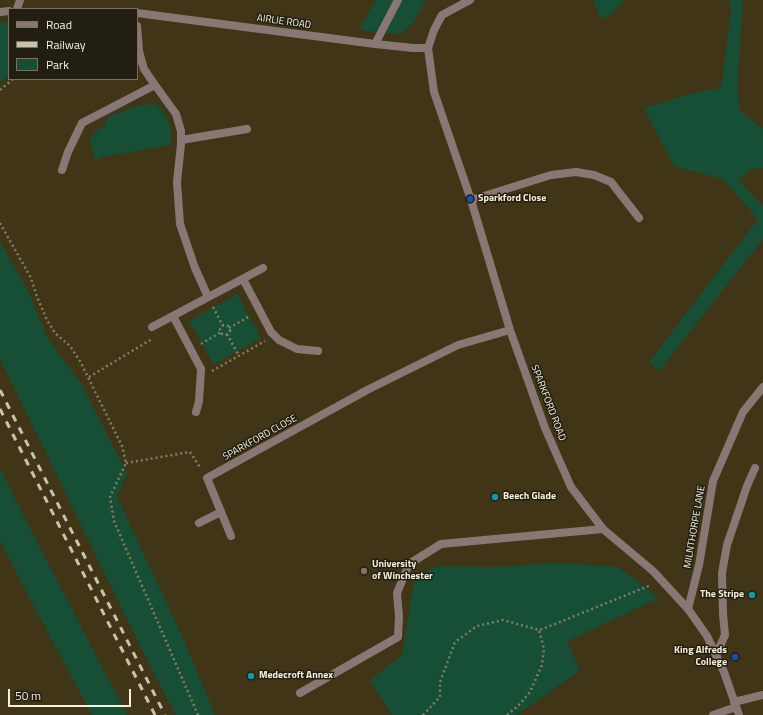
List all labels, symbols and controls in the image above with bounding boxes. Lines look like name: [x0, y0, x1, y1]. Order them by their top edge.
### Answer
legend: [8, 8, 138, 80]
street label: AIRLIE ROAD: [256, 12, 312, 32]
text: Road: [46, 15, 72, 34]
text: Railway: [46, 35, 86, 54]
text: Park: [46, 55, 69, 74]
place label: Sparkford Close: [478, 193, 546, 205]
marker: Sparkford Close: [465, 194, 475, 204]
street label: SPARKFORD ROAD: [528, 363, 568, 443]
street label: SPARKFORD CLOSE: [221, 413, 299, 463]
street label: MILNTHORPE LANE: [682, 485, 708, 569]
place label: Beech Glade: [503, 491, 556, 503]
marker: Beech Glade: [490, 492, 500, 502]
place label: University of Winchester: [372, 559, 433, 582]
marker: University of Winchester: [359, 566, 369, 576]
place label: The Stripe: [700, 589, 744, 601]
marker: The Stripe: [747, 590, 757, 600]
place label: King Alfreds College: [674, 645, 727, 668]
marker: King Alfreds College: [730, 652, 740, 662]
place label: Medecroft Annex: [259, 670, 333, 682]
marker: Medecroft Annex: [246, 671, 256, 681]
scale bar: [10, 681, 133, 707]
text: 50 m: [15, 686, 41, 705]

